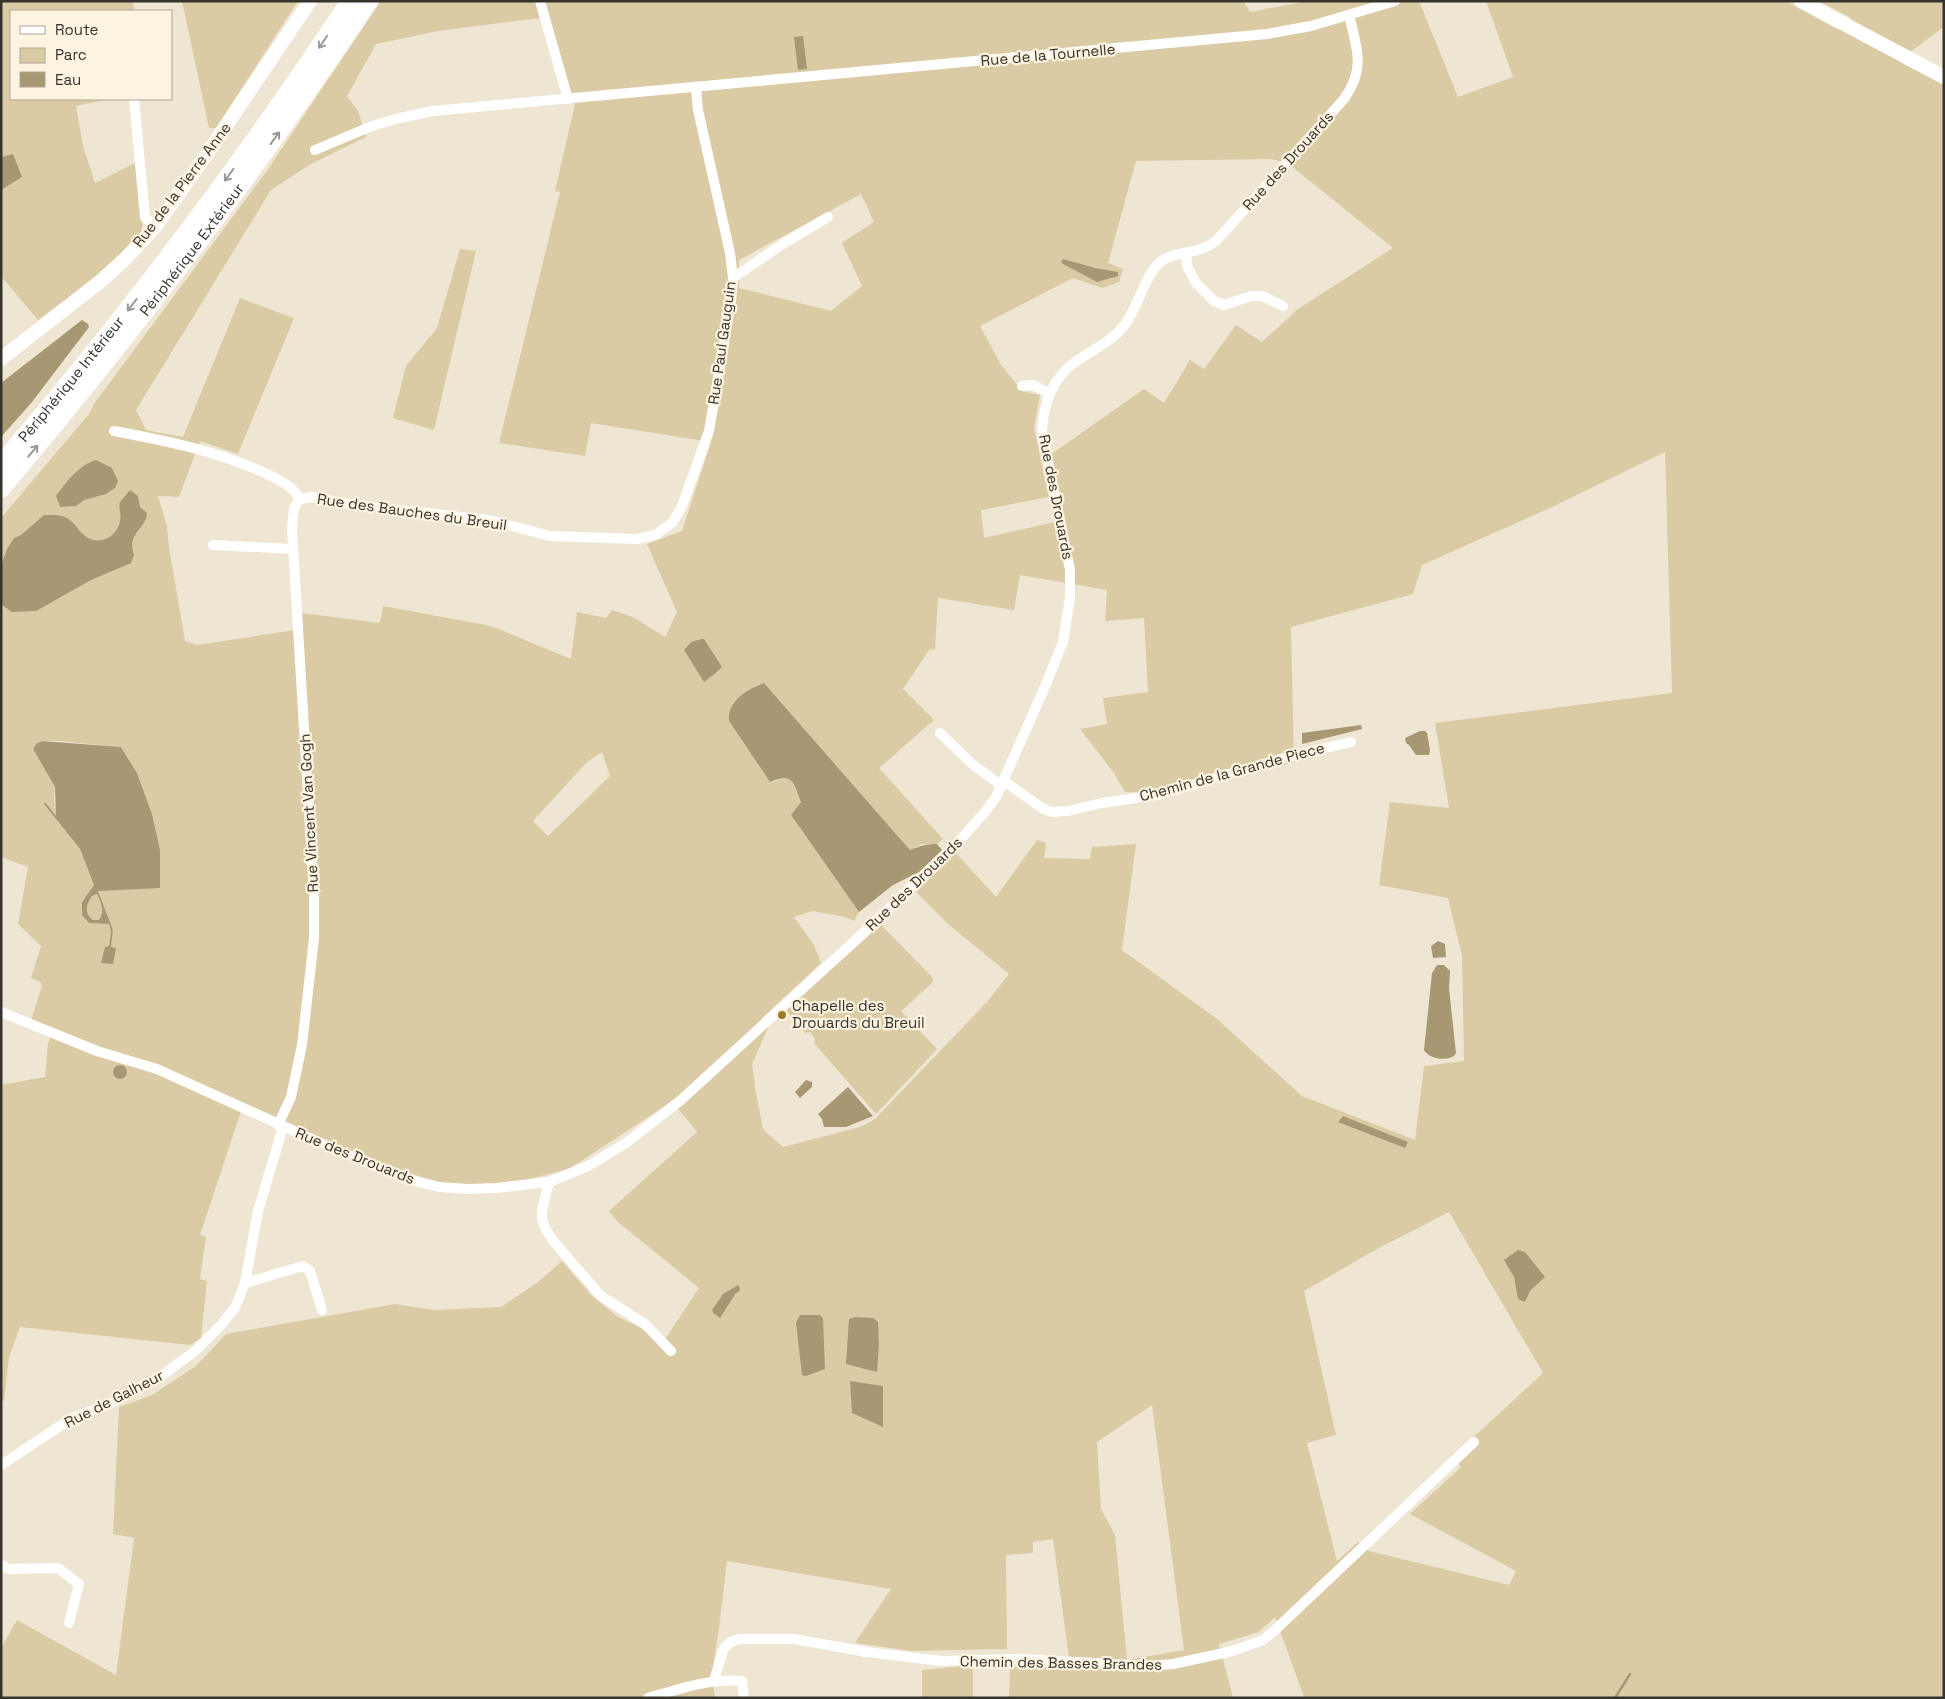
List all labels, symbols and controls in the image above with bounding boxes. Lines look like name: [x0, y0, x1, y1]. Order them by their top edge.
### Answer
legend: [10, 10, 172, 100]
text: Route: [55, 20, 99, 39]
one-way arrow: [318, 35, 328, 49]
street label: Rue de la Tournelle: [980, 39, 1116, 70]
text: Parc: [55, 45, 87, 64]
text: Eau: [55, 70, 81, 89]
street label: Rue des Drouards: [1238, 107, 1337, 214]
street label: Rue de la Pierre Anne: [128, 118, 235, 251]
one-way arrow: [270, 131, 280, 145]
one-way arrow: [224, 168, 235, 181]
street label: Périphérique Extérieur: [135, 179, 248, 320]
street label: Rue Paul Gauguin: [703, 280, 740, 406]
one-way arrow: [126, 298, 137, 311]
street label: Périphérique Intérieur: [14, 312, 128, 446]
street label: Rue des Drouards: [1035, 433, 1078, 561]
one-way arrow: [27, 445, 38, 458]
street label: Rue des Bauches du Breuil: [316, 489, 508, 534]
street label: Rue Vincent Van Gogh: [295, 733, 322, 893]
street label: Chemin de la Grande Piece: [1137, 738, 1327, 805]
street label: Rue des Drouards: [861, 833, 966, 935]
place label: Chapelle des Drouards du Breuil: [792, 996, 925, 1032]
marker: Chapelle des Drouards du Breuil: [776, 1009, 788, 1021]
street label: Rue des Drouards: [293, 1123, 418, 1188]
street label: Rue de Galheur: [61, 1365, 167, 1432]
street label: Chemin des Basses Brandes: [960, 1651, 1162, 1674]

